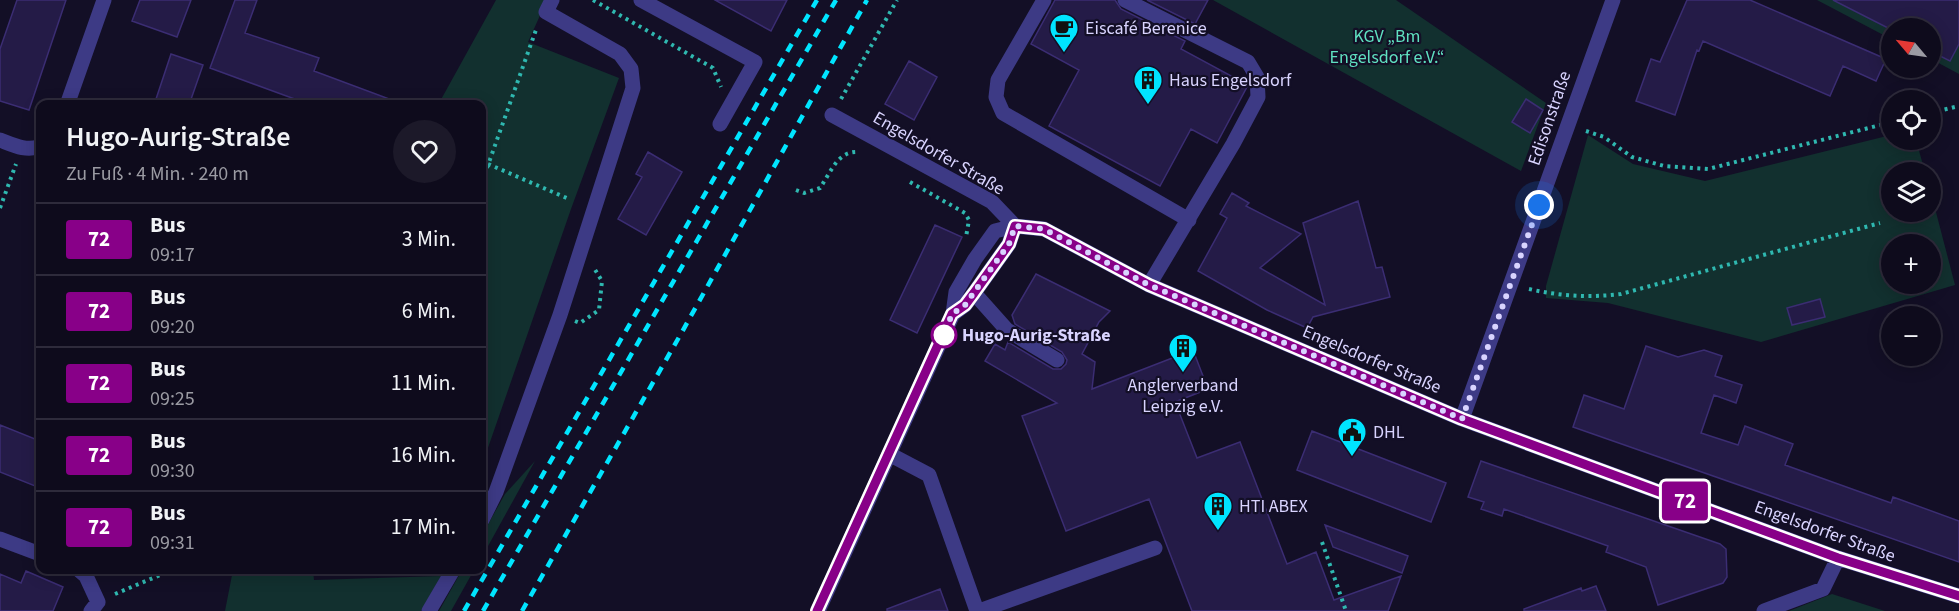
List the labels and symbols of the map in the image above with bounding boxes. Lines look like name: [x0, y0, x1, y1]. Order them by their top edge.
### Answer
cafe icon: Eiscafé Berenice: [1048, 12, 1080, 54]
place label: Eiscafé Berenice: [1085, 16, 1207, 41]
north arrow: [1881, 18, 1941, 78]
park label: KGV „Bm Engelsdorf e.V.“: [1329, 24, 1445, 70]
building icon: Haus Engelsdorf: [1132, 64, 1164, 106]
place label: Haus Engelsdorf: [1169, 68, 1292, 93]
street label: Edisonstraße: [1522, 68, 1577, 169]
street label: Engelsdorfer Straße: [868, 105, 1009, 201]
your location: [1524, 190, 1554, 220]
street label: Engelsdorfer Straße: [1299, 319, 1445, 400]
marker: Hugo-Aurig-Straße: [931, 322, 957, 348]
place label: Hugo-Aurig-Straße: [962, 323, 1111, 348]
building icon: Anglerverband Leipzig e.V.: [1167, 332, 1199, 374]
place label: Anglerverband Leipzig e.V.: [1127, 373, 1239, 419]
public building icon: DHL: [1336, 416, 1368, 458]
place label: DHL: [1373, 420, 1405, 445]
line badge: 72: [1658, 482, 1712, 520]
building icon: HTI ABEX: [1202, 490, 1234, 532]
place label: HTI ABEX: [1239, 494, 1308, 519]
street label: Engelsdorfer Straße: [1751, 494, 1899, 569]

